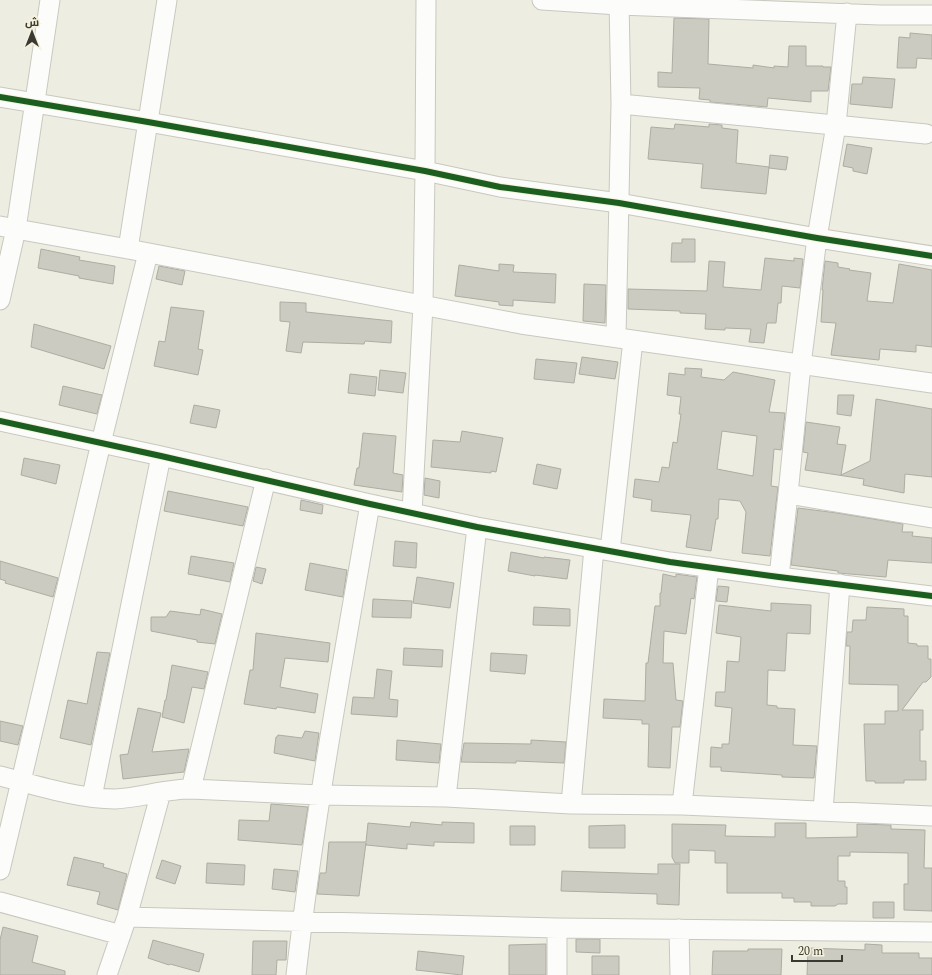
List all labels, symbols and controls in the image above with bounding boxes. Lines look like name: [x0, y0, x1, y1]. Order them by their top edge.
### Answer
north arrow: [12, 12, 52, 52]
text: ش: [25, 14, 39, 31]
scale bar: [792, 937, 842, 963]
text: 20 m: [798, 942, 823, 961]

